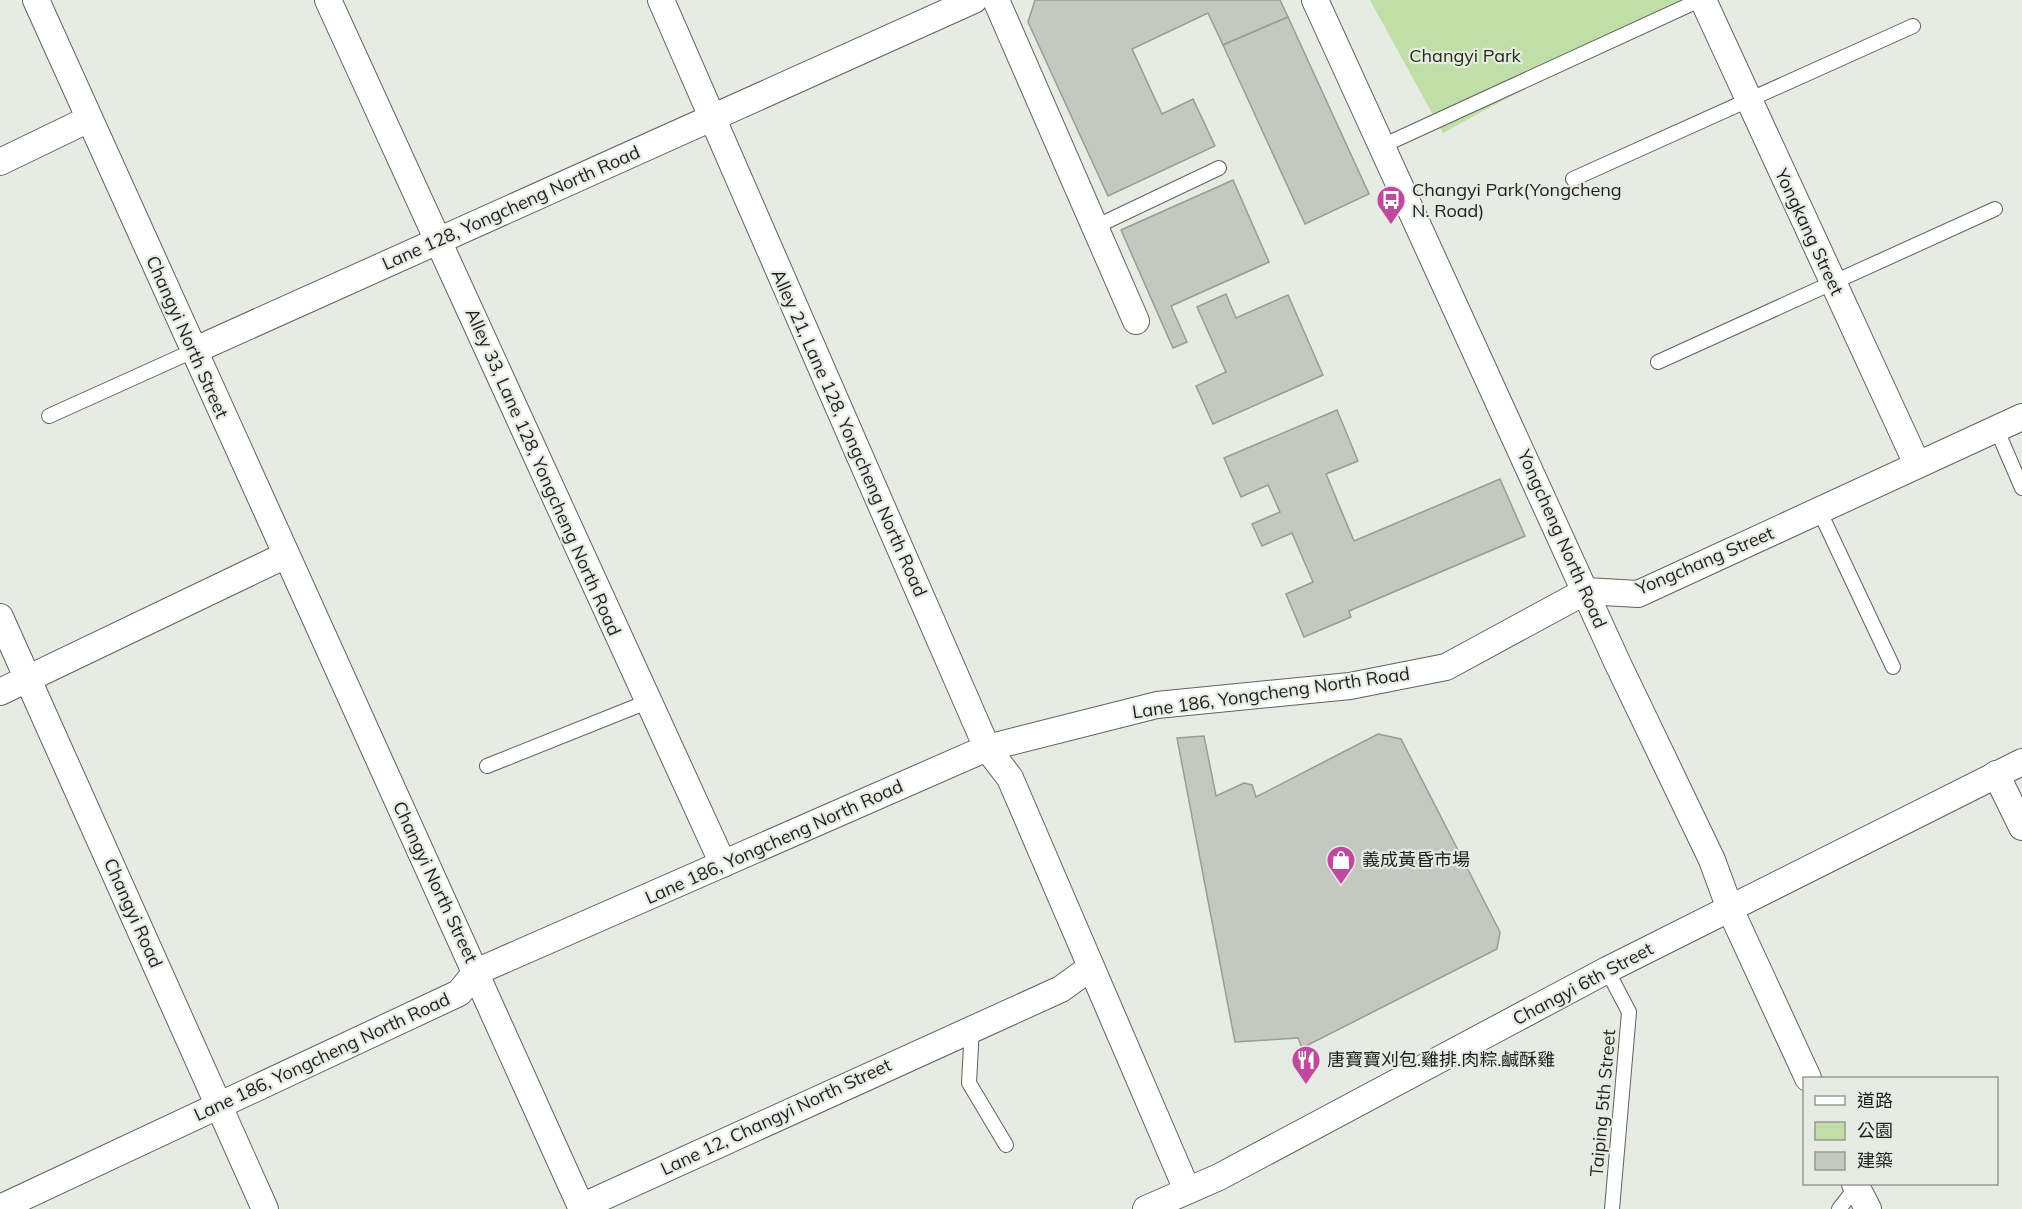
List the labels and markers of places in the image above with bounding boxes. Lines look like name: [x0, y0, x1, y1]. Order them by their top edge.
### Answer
place label: Changyi Park(Yongcheng N. Road): [1412, 178, 1622, 222]
bus stop icon: Changyi Park(Yongcheng N. Road): [1375, 184, 1407, 226]
shop icon: 義成黃昏市場: [1325, 844, 1357, 886]
place label: 義成黃昏市場: [1362, 848, 1470, 871]
restaurant icon: 唐寶寶刈包.雞排.肉粽.鹹酥雞: [1290, 1044, 1322, 1086]
place label: 唐寶寶刈包.雞排.肉粽.鹹酥雞: [1327, 1048, 1555, 1071]

